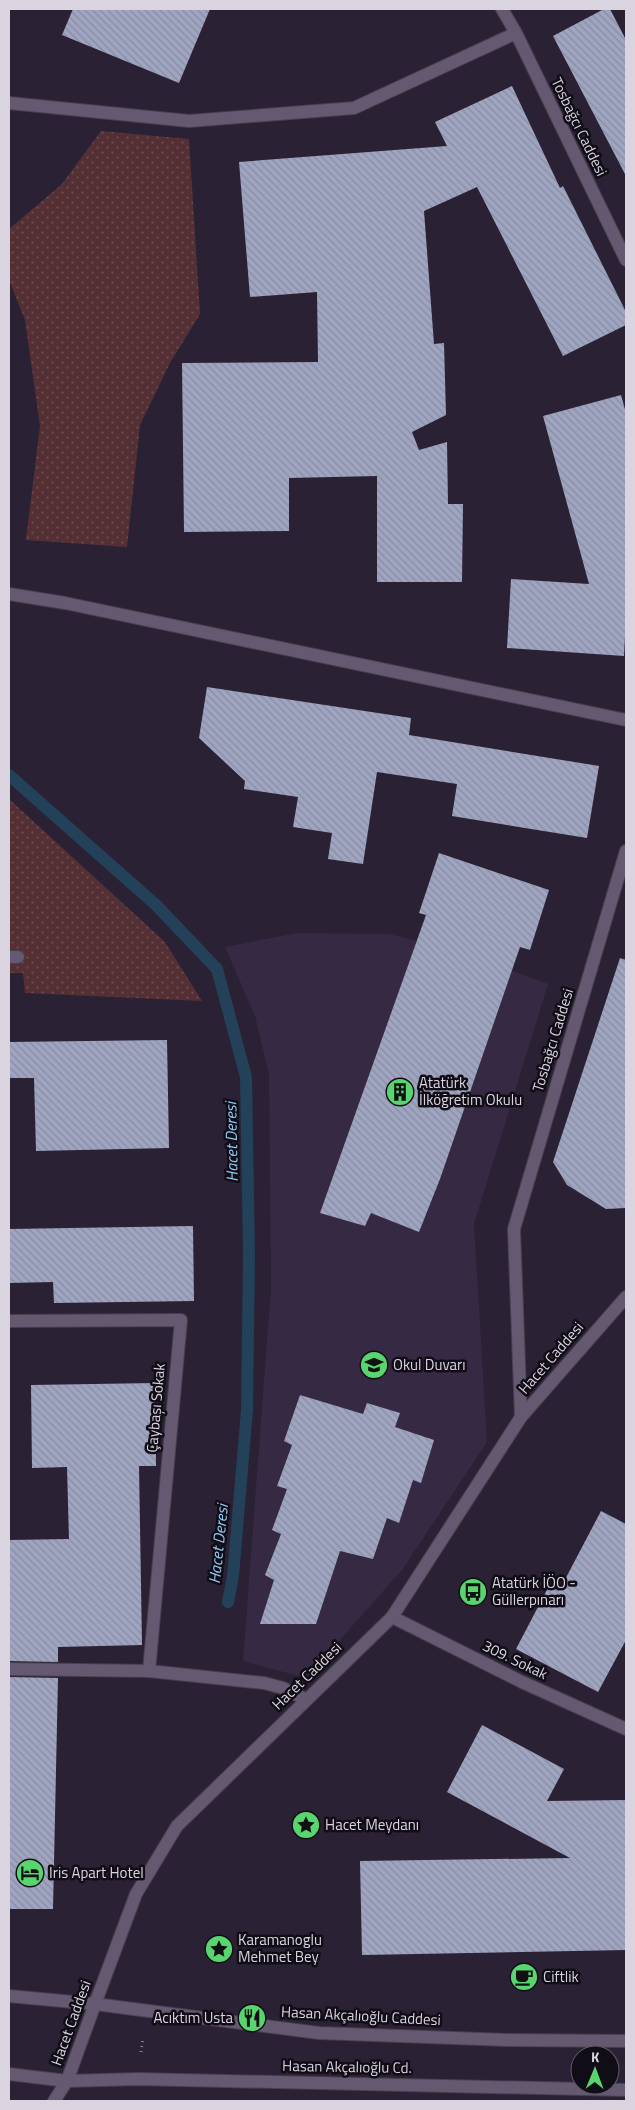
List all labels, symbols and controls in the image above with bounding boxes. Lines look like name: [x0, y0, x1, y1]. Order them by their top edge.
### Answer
street label: Tosbağcı Caddesi: [546, 74, 613, 180]
street label: Tosbağcı Caddesi: [526, 985, 579, 1094]
place label: Atatürk İlköğretim Okulu: [419, 1071, 522, 1111]
building icon: Atatürk İlköğretim Okulu: [385, 1077, 415, 1107]
water label: Hacet Deresi: [218, 1100, 244, 1182]
street label: Hacet Caddesi: [513, 1316, 589, 1399]
school or university icon: Okul Duvarı: [359, 1350, 389, 1380]
place label: Okul Duvarı: [393, 1353, 466, 1376]
street label: Çaybaşı Sokak: [140, 1362, 171, 1454]
water label: Hacet Deresi: [202, 1501, 234, 1585]
place label: Atatürk İÖO - Güllerpınarı: [492, 1571, 576, 1611]
bus stop icon: Atatürk İÖO - Güllerpınarı: [458, 1577, 488, 1607]
street label: 309. Sokak: [479, 1634, 552, 1685]
street label: Hacet Caddesi: [266, 1636, 347, 1715]
place icon: Hacet Meydanı: [291, 1810, 321, 1840]
place label: Hacet Meydanı: [325, 1813, 419, 1836]
hotel icon: Iris Apart Hotel: [15, 1858, 45, 1888]
place label: Iris Apart Hotel: [49, 1861, 144, 1884]
place label: Karamanoglu Mehmet Bey: [238, 1928, 322, 1968]
place icon: Karamanoglu Mehmet Bey: [204, 1934, 234, 1964]
cafe icon: Ciftlik: [509, 1962, 539, 1992]
place label: Ciftlik: [543, 1965, 579, 1988]
street label: Hacet Caddesi: [44, 1977, 97, 2069]
street label: Hasan Akçalıoğlu Caddesi: [281, 2000, 442, 2031]
restaurant icon: Acıktım Usta: [237, 2003, 267, 2033]
place label: Acıktım Usta: [153, 2006, 233, 2029]
north arrow: [570, 2045, 620, 2095]
text: K: [591, 2046, 600, 2067]
street label: Hasan Akçalıoğlu Cd.: [282, 2054, 412, 2079]

